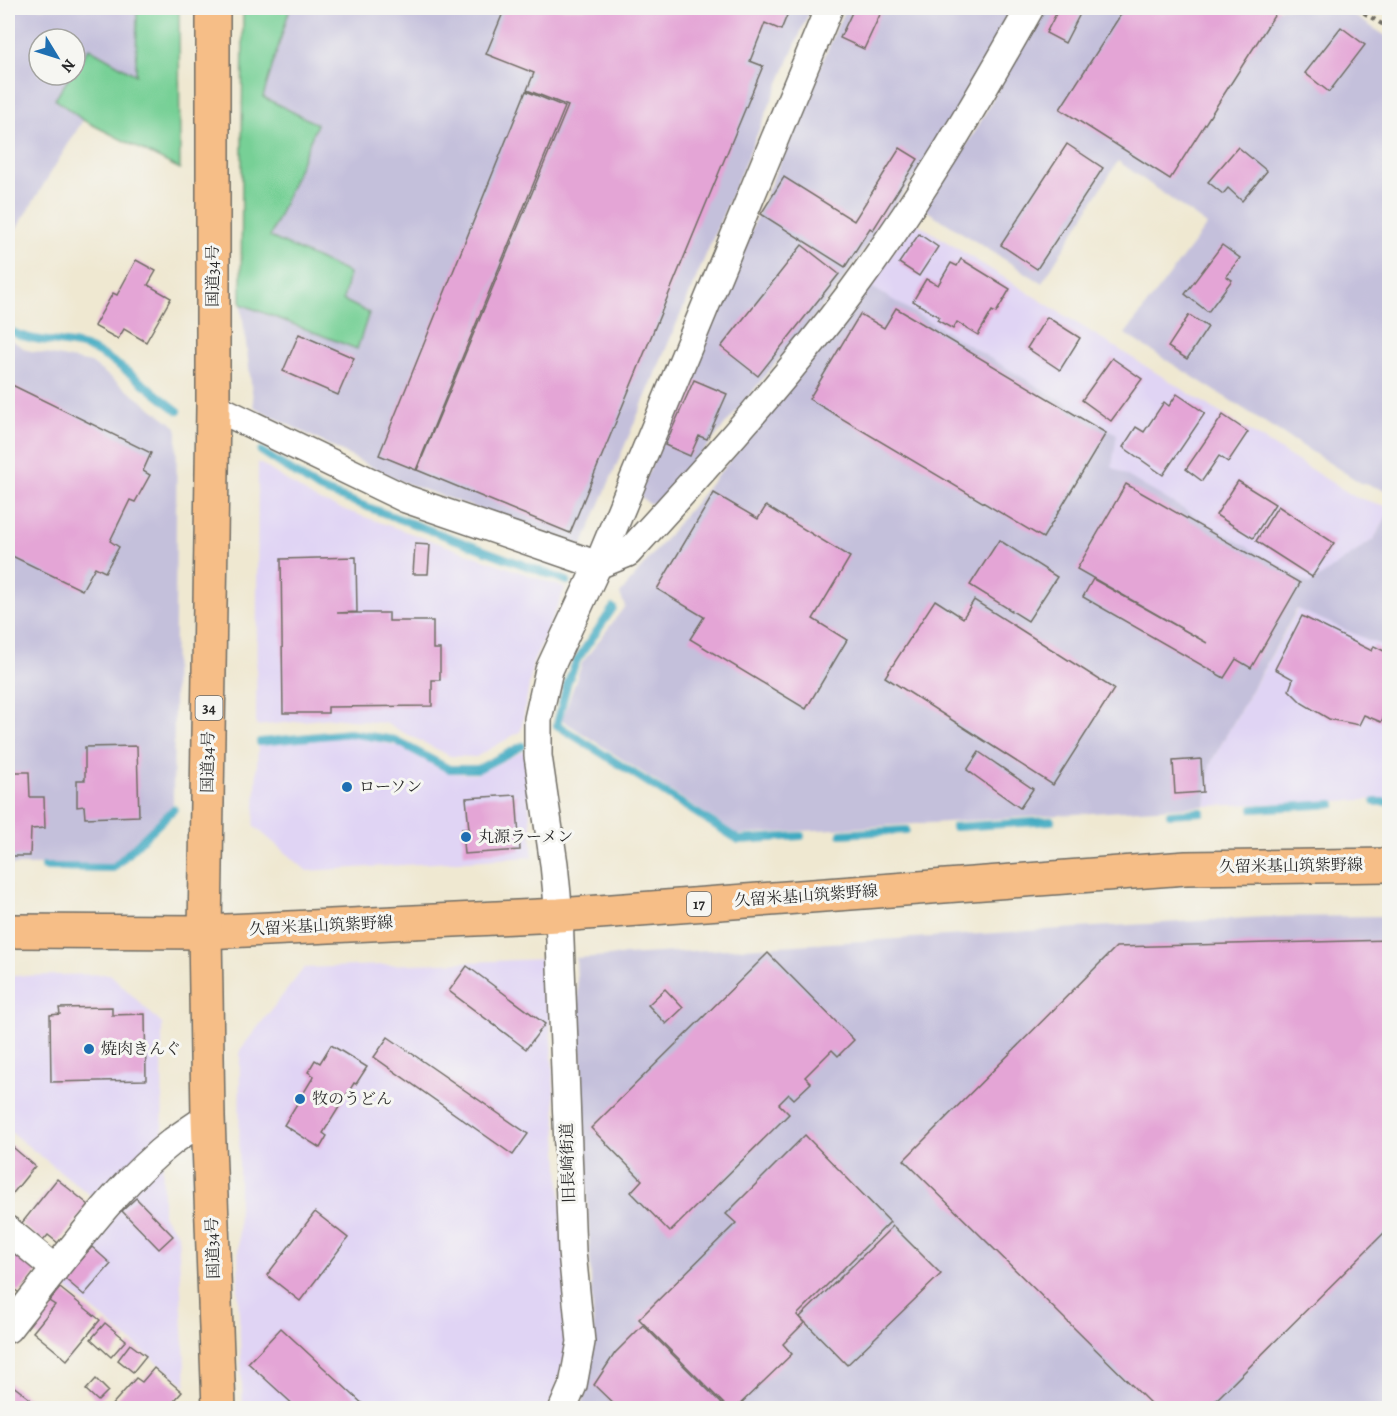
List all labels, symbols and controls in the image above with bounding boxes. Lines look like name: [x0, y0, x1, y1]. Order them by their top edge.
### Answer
north arrow: [27, 27, 87, 87]
text: N: [56, 54, 80, 77]
street label: 国道34号: [202, 245, 224, 307]
road number: 34: [196, 696, 222, 720]
street label: 国道34号: [196, 731, 220, 793]
place label: ローソン: [359, 776, 422, 798]
marker: ローソン: [340, 780, 354, 794]
place label: 丸源ラーメン: [478, 826, 573, 848]
marker: 丸源ラーメン: [459, 830, 473, 844]
street label: 久留米基山筑紫野線: [1219, 854, 1363, 878]
street label: 久留米基山筑紫野線: [733, 880, 879, 912]
road number: 17: [687, 892, 711, 916]
street label: 久留米基山筑紫野線: [249, 911, 393, 941]
place label: 焼肉きんぐ: [101, 1038, 181, 1060]
marker: 焼肉きんぐ: [82, 1042, 96, 1056]
place label: 牧のうどん: [312, 1088, 392, 1110]
marker: 牧のうどん: [293, 1092, 307, 1106]
street label: 旧長崎街道: [556, 1123, 580, 1203]
street label: 国道34号: [201, 1217, 225, 1279]

